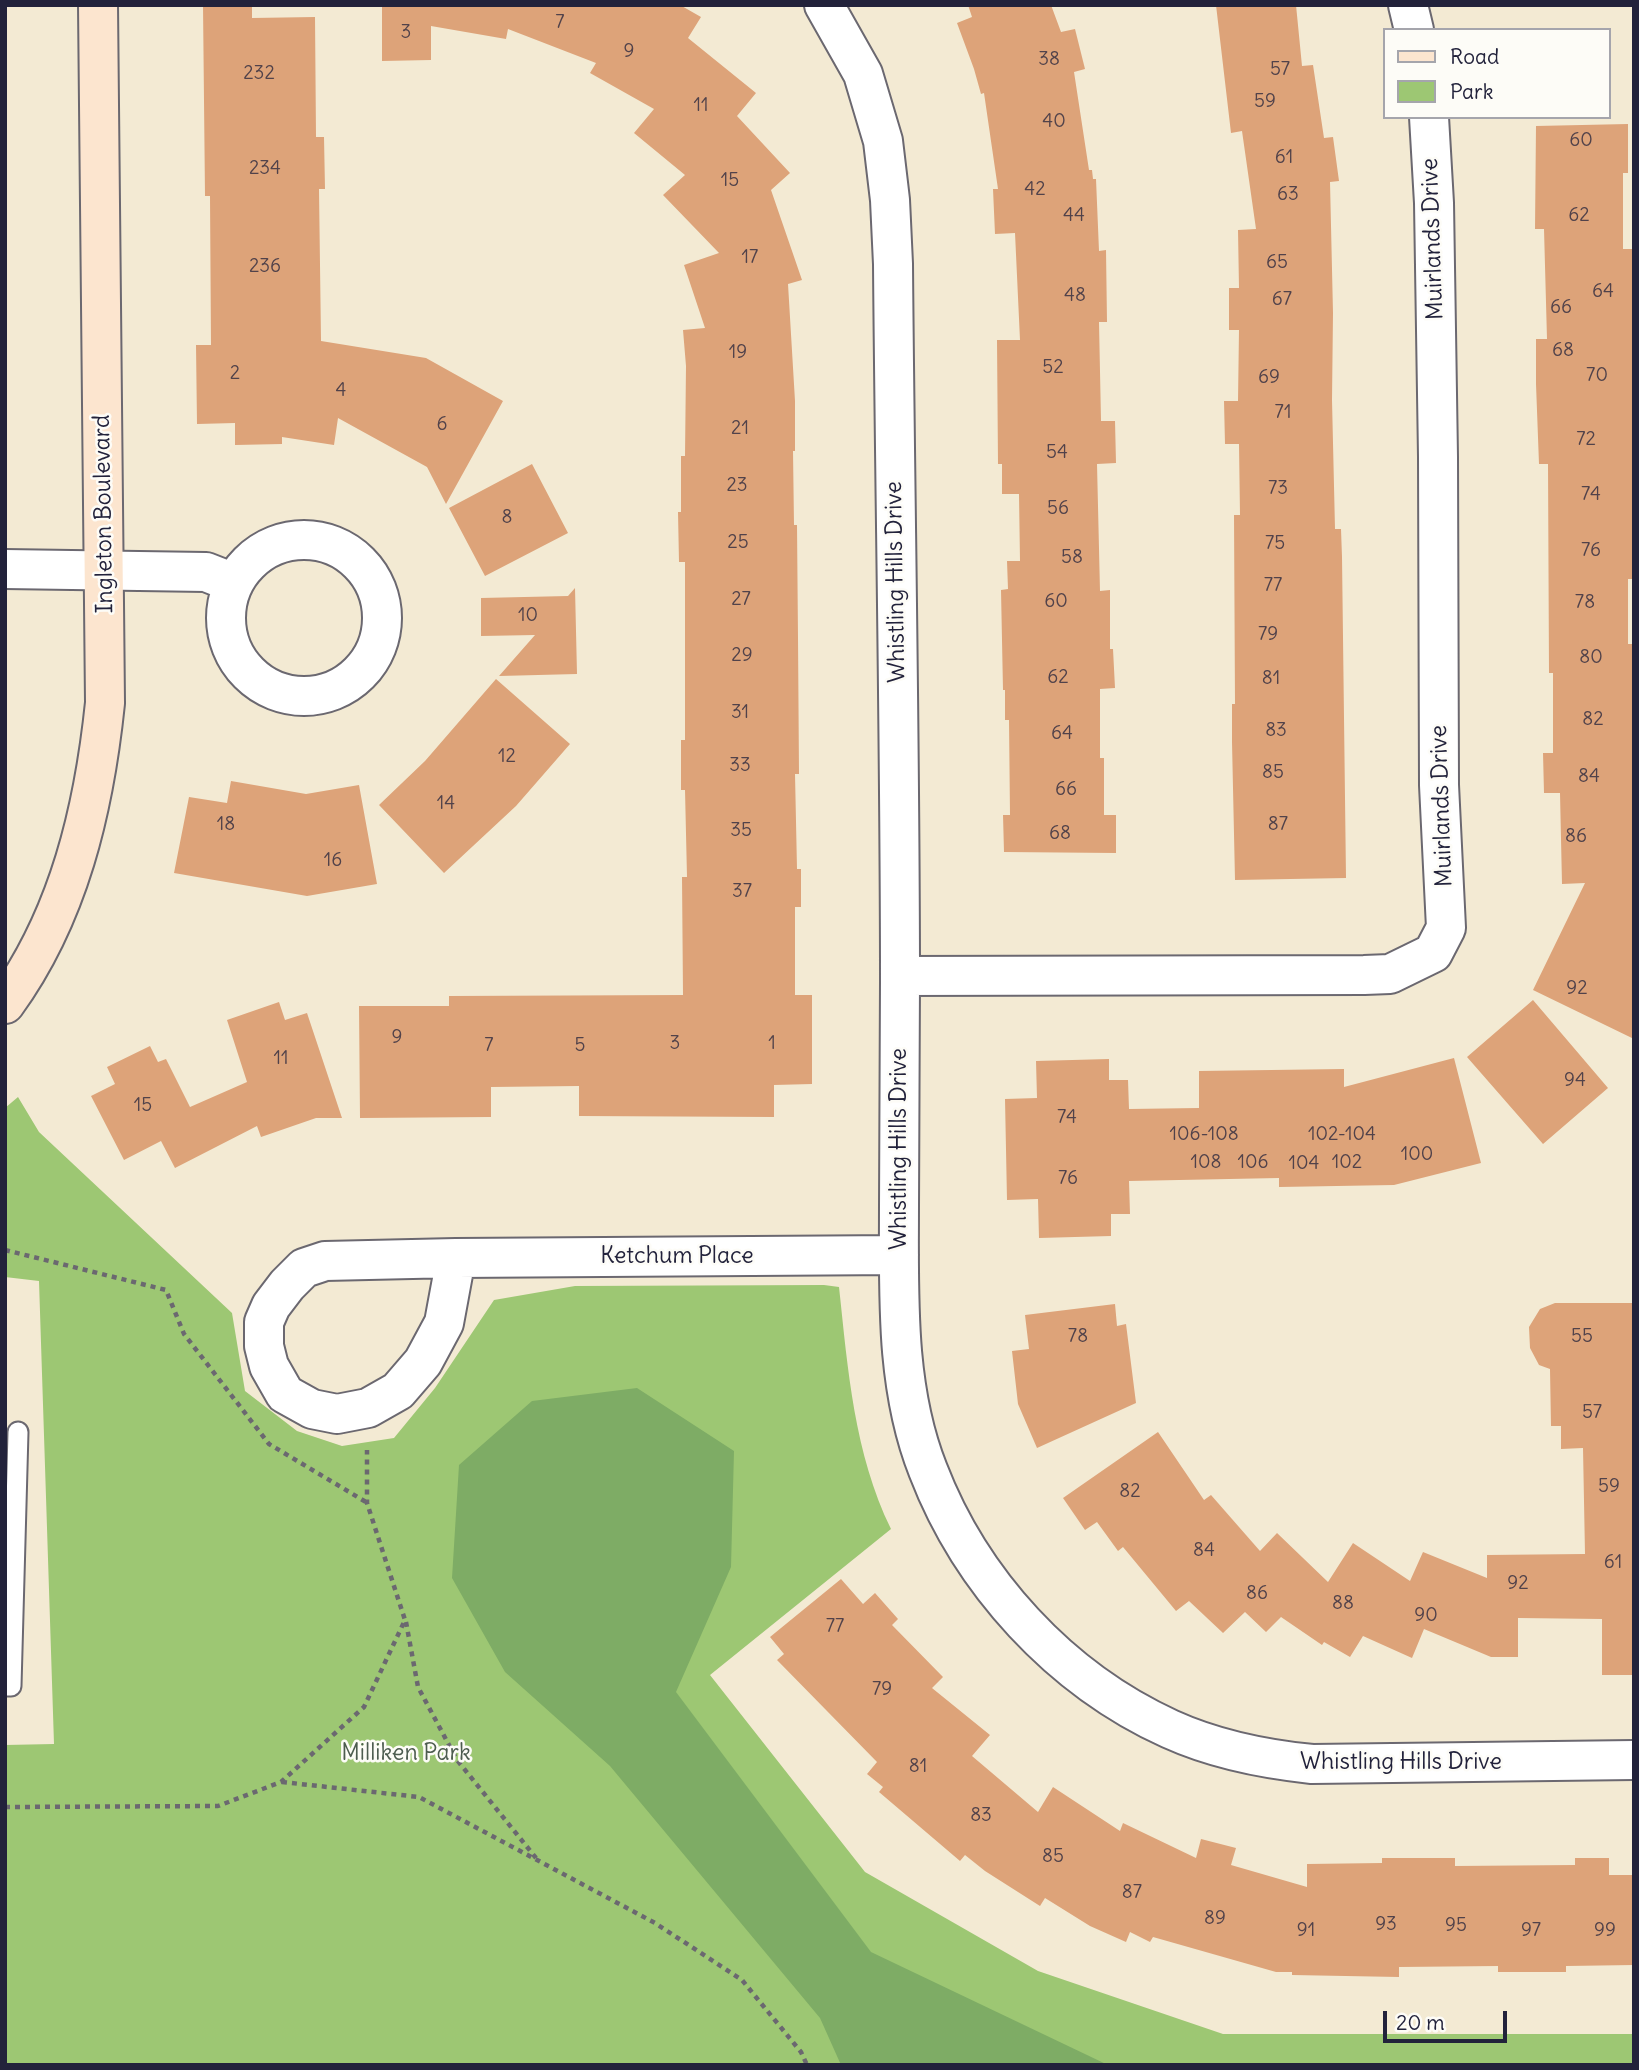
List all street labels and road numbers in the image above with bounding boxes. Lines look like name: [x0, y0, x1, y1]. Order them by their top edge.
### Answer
street label: Muirlands Drive: [1416, 158, 1450, 320]
street label: Ingleton Boulevard: [88, 414, 120, 614]
street label: Whistling Hills Drive: [880, 481, 912, 683]
street label: Muirlands Drive: [1425, 725, 1459, 887]
street label: Whistling Hills Drive: [885, 1048, 913, 1250]
street label: Ketchum Place: [600, 1242, 754, 1270]
street label: Whistling Hills Drive: [1300, 1748, 1502, 1776]

